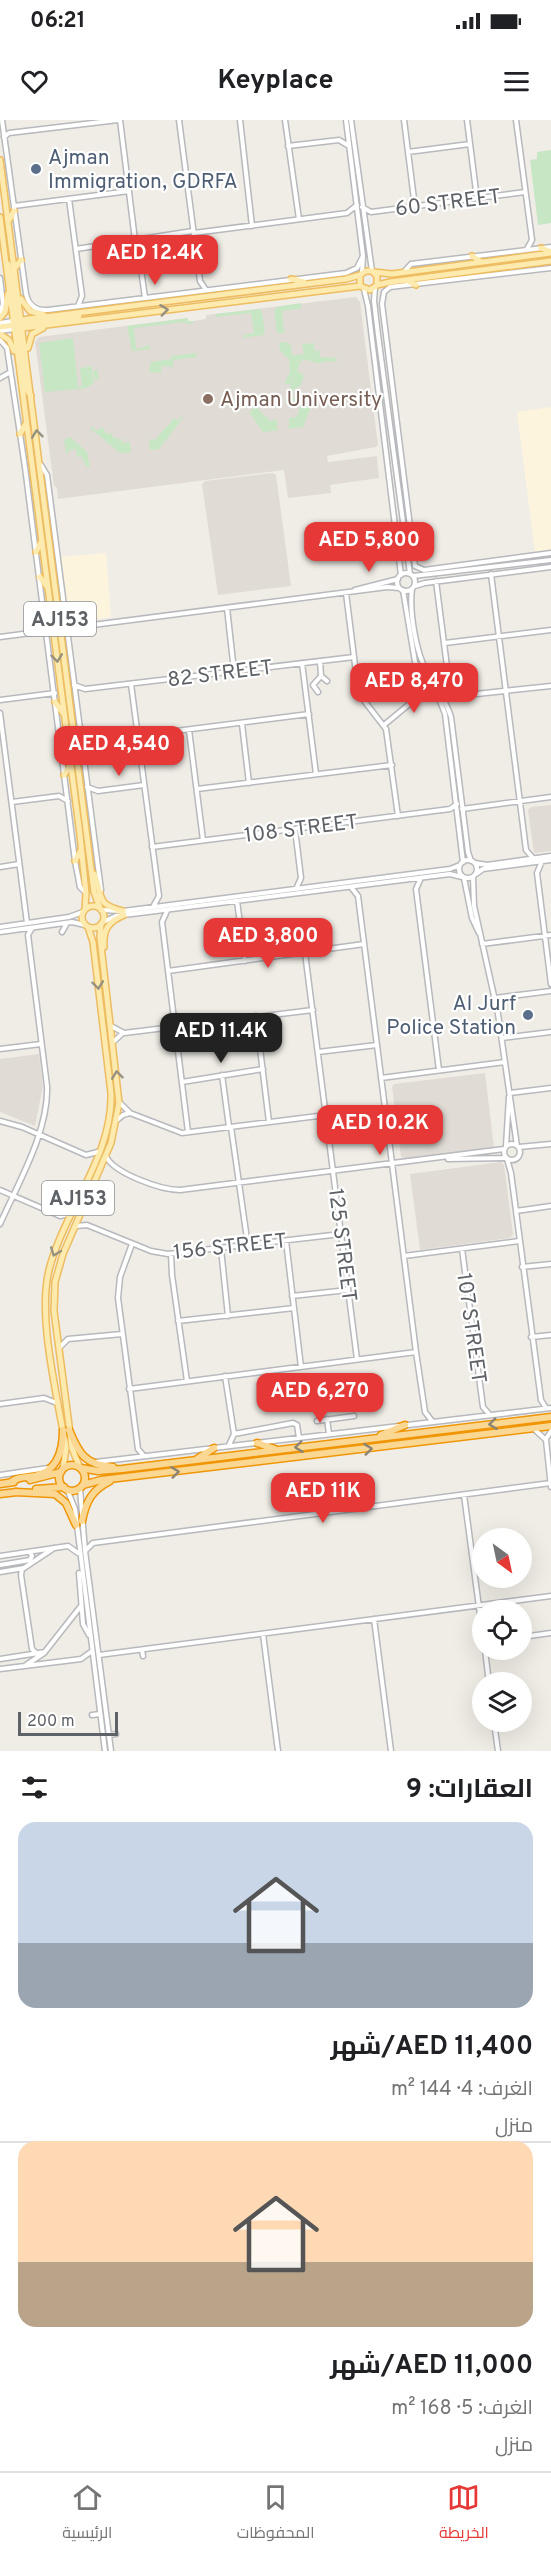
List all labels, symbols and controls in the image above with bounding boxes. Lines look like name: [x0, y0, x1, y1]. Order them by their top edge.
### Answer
text: 06:21: [30, 8, 86, 35]
text: Keyplace: [217, 64, 334, 98]
icon: heart: [18, 65, 51, 98]
icon: menu: [500, 65, 533, 98]
place label: Ajman Immigration, GDRFA: [48, 145, 238, 196]
marker: Ajman Immigration, GDRFA: [29, 162, 43, 176]
street label: 60 STREET: [394, 184, 503, 223]
pin: AED 12.4K: [86, 235, 224, 286]
text: AED 12.4K: [106, 241, 204, 267]
one-way arrow: [160, 305, 169, 317]
place label: Ajman University: [220, 387, 382, 414]
marker: Ajman University: [201, 392, 215, 406]
one-way arrow: [31, 430, 44, 439]
pin: AED 5,800: [300, 522, 438, 573]
text: AED 5,800: [318, 528, 420, 554]
road number: AJ153: [24, 602, 96, 636]
one-way arrow: [51, 653, 63, 663]
street label: 82 STREET: [166, 655, 274, 694]
pin: AED 8,470: [345, 663, 483, 714]
text: AED 8,470: [364, 669, 464, 695]
pin: AED 4,540: [50, 726, 188, 777]
text: AED 4,540: [68, 732, 170, 758]
street label: 108 STREET: [243, 809, 360, 850]
pin: AED 3,800: [199, 918, 337, 969]
text: AED 3,800: [218, 924, 318, 950]
one-way arrow: [91, 980, 104, 989]
place label: Al Jurf Police Station: [386, 991, 516, 1042]
marker: Al Jurf Police Station: [521, 1008, 535, 1022]
pin: AED 11.4K: [152, 1013, 290, 1064]
text: AED 11.4K: [174, 1019, 268, 1045]
one-way arrow: [112, 1070, 124, 1079]
pin: AED 10.2K: [311, 1105, 449, 1156]
text: AED 10.2K: [331, 1111, 429, 1137]
road number: AJ153: [42, 1181, 114, 1215]
street label: 125 STREET: [321, 1187, 362, 1304]
street label: 156 STREET: [172, 1228, 288, 1267]
one-way arrow: [50, 1246, 62, 1257]
street label: 107 STREET: [449, 1271, 492, 1385]
pin: AED 6,270: [251, 1373, 389, 1424]
text: AED 6,270: [271, 1379, 369, 1405]
one-way arrow: [488, 1417, 498, 1429]
one-way arrow: [295, 1440, 304, 1453]
one-way arrow: [363, 1443, 373, 1455]
one-way arrow: [170, 1467, 179, 1479]
pin: AED 11K: [268, 1473, 378, 1524]
text: AED 11K: [285, 1479, 361, 1505]
north arrow: [472, 1528, 532, 1588]
map controls: [472, 1528, 532, 1732]
button: locate: [472, 1600, 532, 1660]
button: layers: [472, 1672, 532, 1732]
scale bar: [18, 1709, 118, 1736]
text: 200 m: [27, 1712, 75, 1732]
icon: filters: [18, 1771, 51, 1804]
text: العقارات: 9: [406, 1774, 533, 1807]
icon: home: [222, 1861, 330, 1969]
text: AED 11,400/شهر: [331, 2031, 533, 2064]
text: الغرف: 4 · 144 m²: [391, 2077, 533, 2103]
text: منزل: [495, 2114, 533, 2140]
icon: home: [222, 2180, 330, 2288]
text: AED 11,000/شهر: [330, 2350, 533, 2383]
text: الغرف: 5 · 168 m²: [391, 2396, 533, 2422]
text: منزل: [495, 2433, 533, 2459]
tab: الرئيسية: [62, 2481, 112, 2547]
tab: المحفوظات: [237, 2481, 315, 2547]
tab: الخريطة: [439, 2481, 489, 2547]

